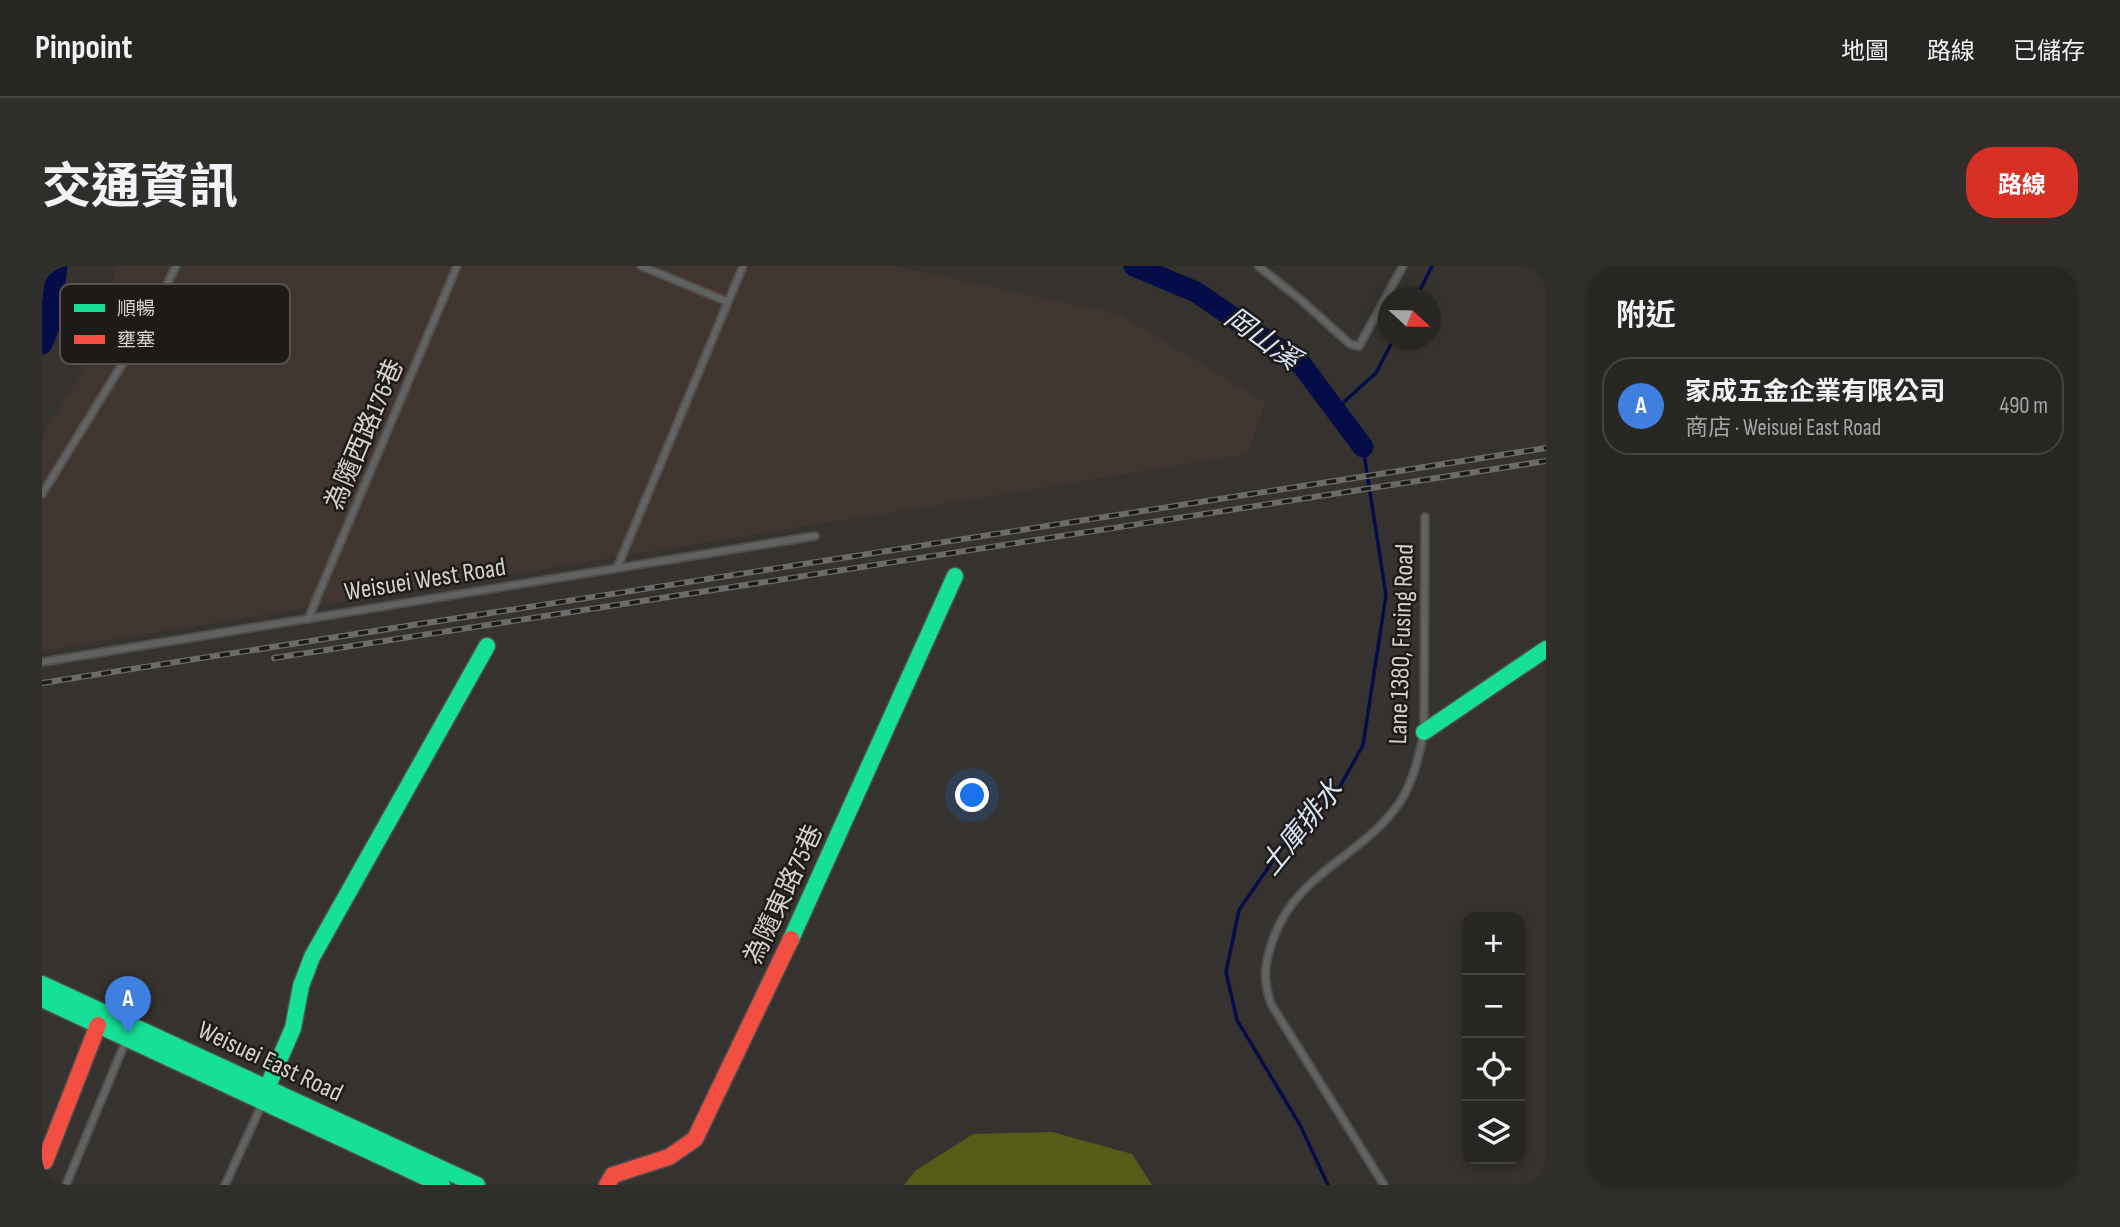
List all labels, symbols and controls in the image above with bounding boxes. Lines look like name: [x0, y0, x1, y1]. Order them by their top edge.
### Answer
text: Pinpoint: [35, 28, 132, 68]
text: 地圖: [1841, 37, 1889, 66]
text: 路線: [1927, 37, 1975, 66]
text: 已儲存: [2013, 37, 2085, 66]
button: 路線: [1966, 147, 2078, 218]
text: 交通資訊: [42, 159, 238, 218]
legend: [60, 284, 290, 364]
north arrow: [1378, 287, 1441, 350]
text: 順暢: [117, 298, 155, 321]
text: 附近: [1616, 298, 1676, 334]
water label: 岡山溪: [1218, 301, 1309, 379]
text: 壅塞: [117, 329, 155, 352]
street label: 為隨西路176巷: [319, 355, 411, 515]
text: 家成五金企業有限公司: [1685, 377, 1945, 408]
text: A: [1636, 392, 1646, 420]
text: 490 m: [1999, 392, 2048, 420]
text: 商店 · Weisuei East Road: [1685, 414, 1881, 442]
street label: Lane 1380, Fusing Road: [1383, 543, 1421, 745]
street label: Weisuei West Road: [342, 552, 508, 608]
water label: 土庫排水: [1254, 773, 1351, 882]
your location: [955, 778, 989, 812]
street label: 為隨東路75巷: [738, 820, 830, 970]
map controls: [1462, 912, 1525, 1164]
button: +: [1462, 912, 1525, 975]
button: −: [1462, 975, 1525, 1038]
pin: A: [105, 976, 151, 1034]
street label: Weisuei East Road: [193, 1015, 347, 1109]
button: locate: [1462, 1038, 1525, 1101]
button: layers: [1462, 1101, 1525, 1164]

